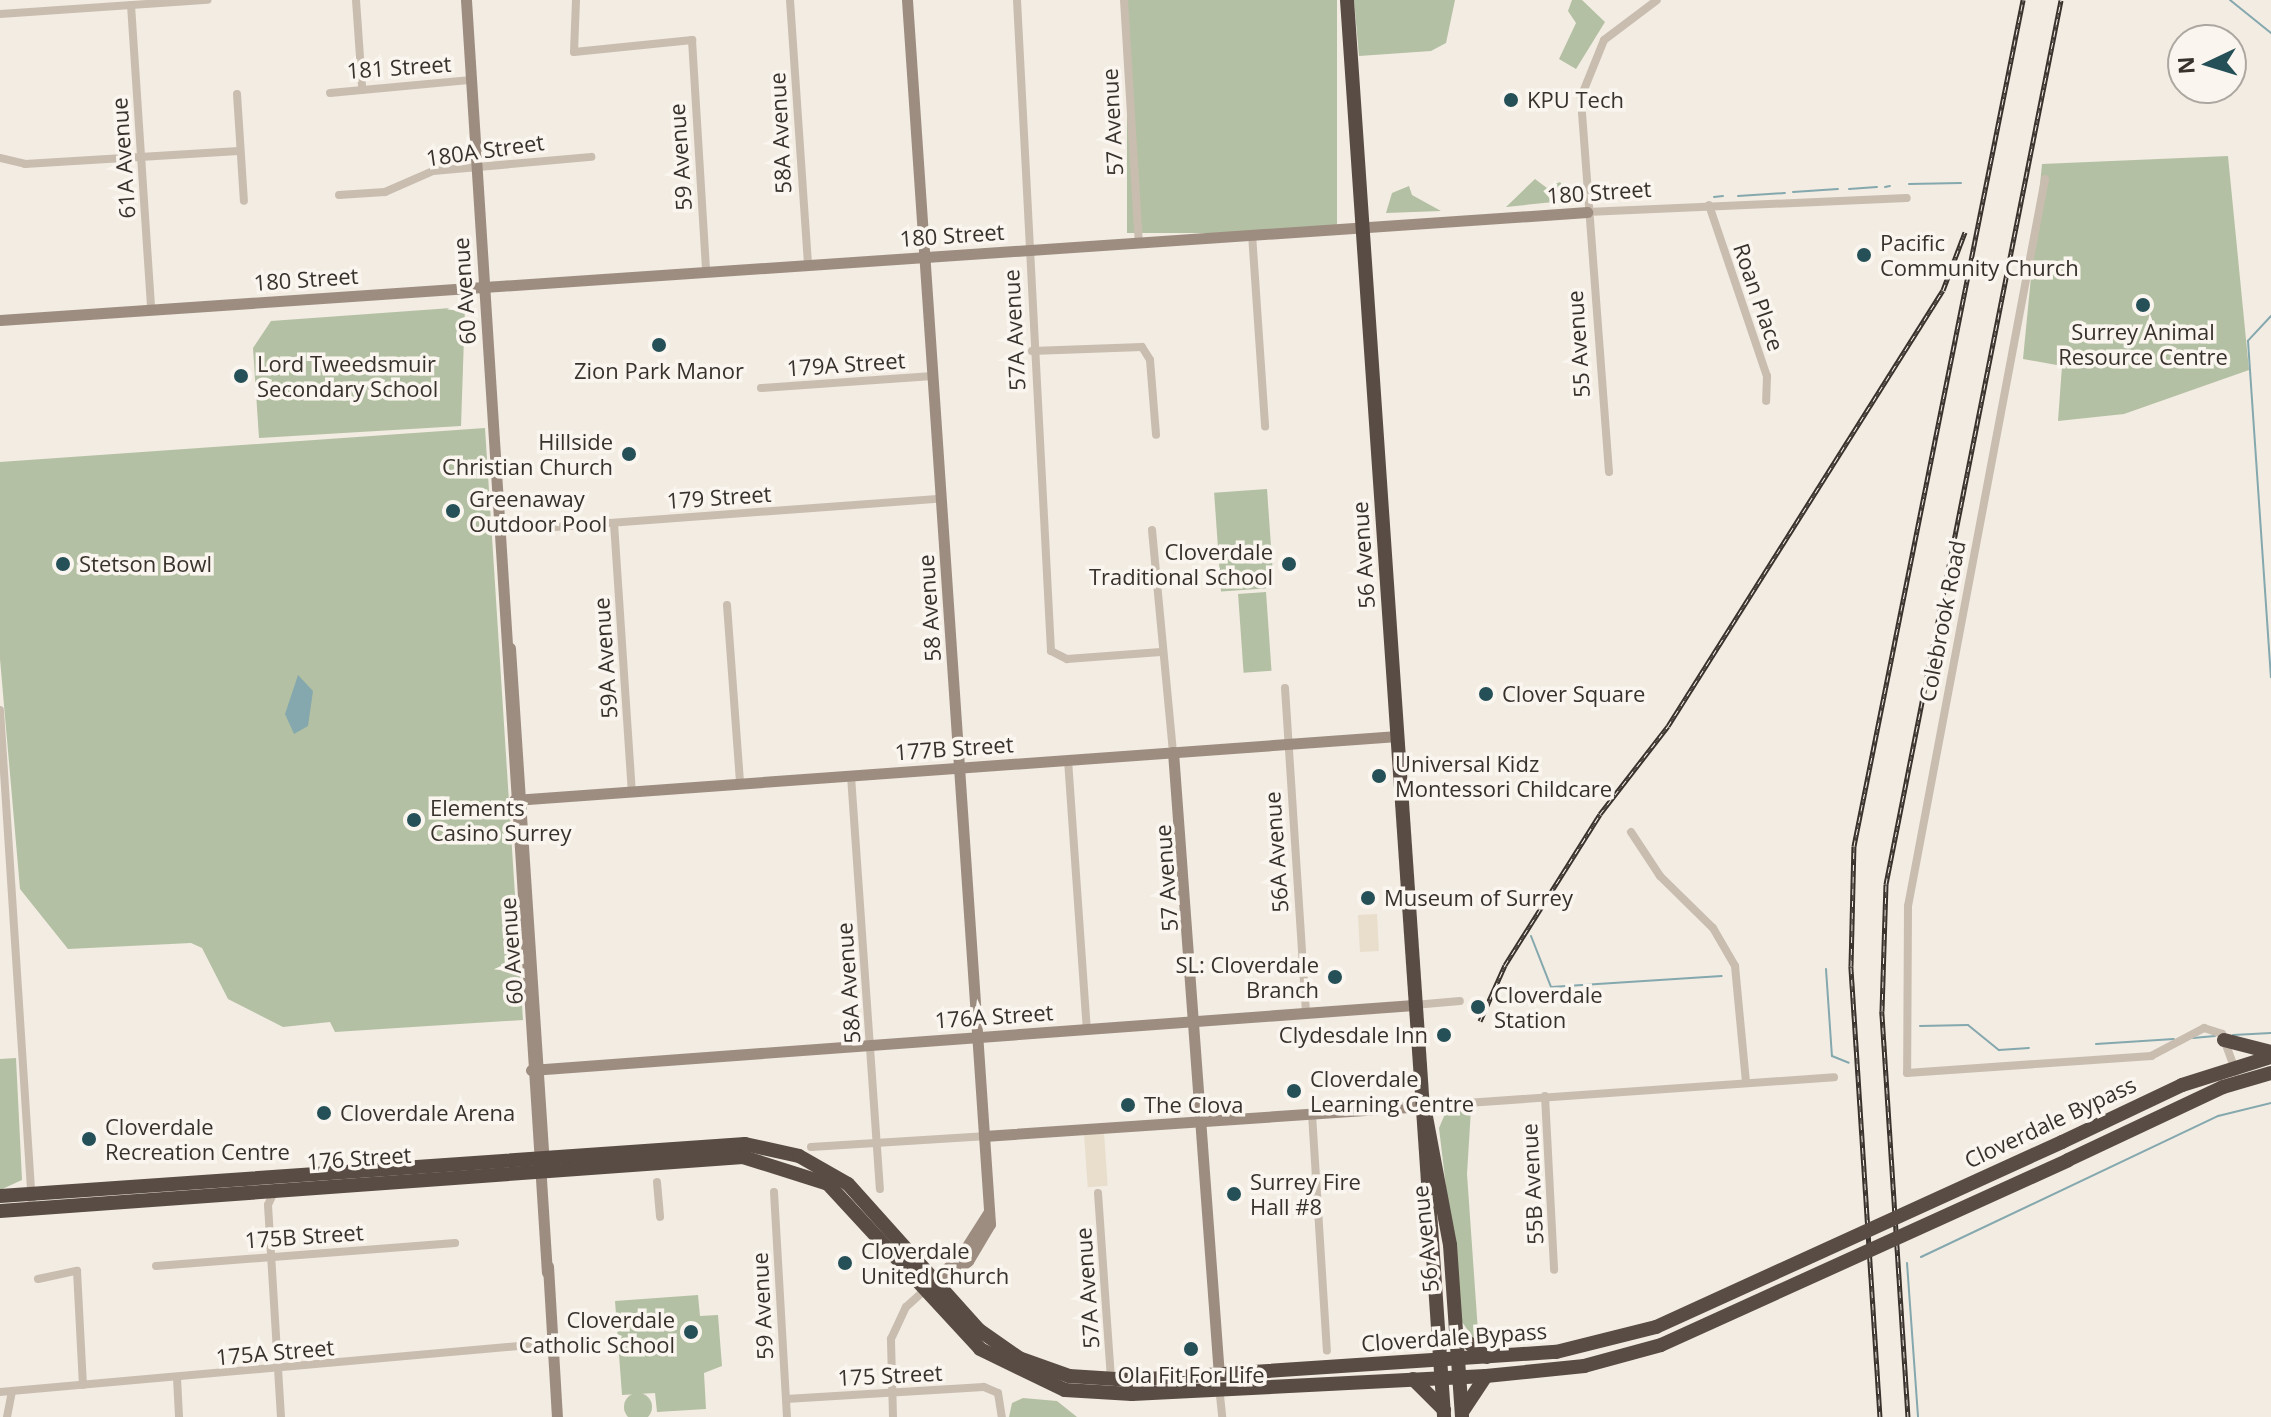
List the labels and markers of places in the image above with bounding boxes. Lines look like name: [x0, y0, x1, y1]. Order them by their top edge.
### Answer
place label: KPU Tech: [1527, 87, 1624, 113]
marker: KPU Tech: [1502, 91, 1520, 109]
place label: Pacific Community Church: [1880, 229, 2079, 280]
marker: Pacific Community Church: [1855, 246, 1873, 264]
marker: Surrey Animal Resource Centre: [2134, 296, 2152, 314]
place label: Surrey Animal Resource Centre: [2058, 318, 2228, 370]
marker: Zion Park Manor: [650, 336, 668, 354]
place label: Lord Tweedsmuir Secondary School: [257, 350, 438, 402]
place label: Zion Park Manor: [574, 358, 744, 384]
marker: Lord Tweedsmuir Secondary School: [232, 367, 250, 385]
place label: Hillside Christian Church: [442, 428, 613, 480]
marker: Hillside Christian Church: [620, 445, 638, 463]
place label: Greenaway Outdoor Pool: [469, 485, 607, 536]
marker: Greenaway Outdoor Pool: [444, 502, 462, 520]
place label: Cloverdale Traditional School: [1089, 538, 1273, 590]
place label: Stetson Bowl: [79, 551, 212, 577]
marker: Stetson Bowl: [54, 555, 72, 573]
marker: Cloverdale Traditional School: [1280, 555, 1298, 573]
place label: Clover Square: [1502, 681, 1645, 707]
marker: Clover Square: [1477, 685, 1495, 703]
place label: Universal Kidz Montessori Childcare: [1395, 750, 1612, 802]
marker: Universal Kidz Montessori Childcare: [1370, 767, 1388, 785]
place label: Elements Casino Surrey: [430, 794, 571, 846]
marker: Elements Casino Surrey: [405, 811, 423, 829]
place label: Museum of Surrey: [1384, 885, 1573, 911]
marker: Museum of Surrey: [1359, 889, 1377, 907]
place label: SL: Cloverdale Branch: [1175, 951, 1319, 1002]
marker: SL: Cloverdale Branch: [1326, 968, 1344, 986]
place label: Cloverdale Station: [1494, 981, 1603, 1032]
marker: Cloverdale Station: [1469, 998, 1487, 1016]
place label: Clydesdale Inn: [1279, 1022, 1428, 1048]
marker: Clydesdale Inn: [1435, 1026, 1453, 1044]
place label: Cloverdale Learning Centre: [1310, 1065, 1474, 1116]
marker: Cloverdale Learning Centre: [1285, 1082, 1303, 1100]
place label: The Clova: [1144, 1092, 1244, 1118]
marker: The Clova: [1119, 1096, 1137, 1114]
place label: Cloverdale Arena: [340, 1100, 515, 1126]
marker: Cloverdale Arena: [315, 1104, 333, 1122]
place label: Cloverdale Recreation Centre: [105, 1113, 290, 1164]
marker: Cloverdale Recreation Centre: [80, 1130, 98, 1148]
place label: Surrey Fire Hall #8: [1250, 1168, 1361, 1220]
marker: Surrey Fire Hall #8: [1225, 1185, 1243, 1203]
place label: Cloverdale United Church: [861, 1237, 1009, 1288]
marker: Cloverdale United Church: [836, 1254, 854, 1272]
place label: Cloverdale Catholic School: [519, 1306, 675, 1358]
marker: Cloverdale Catholic School: [682, 1323, 700, 1341]
marker: Ola Fit For Life: [1182, 1340, 1200, 1358]
place label: Ola Fit For Life: [1117, 1362, 1265, 1388]

